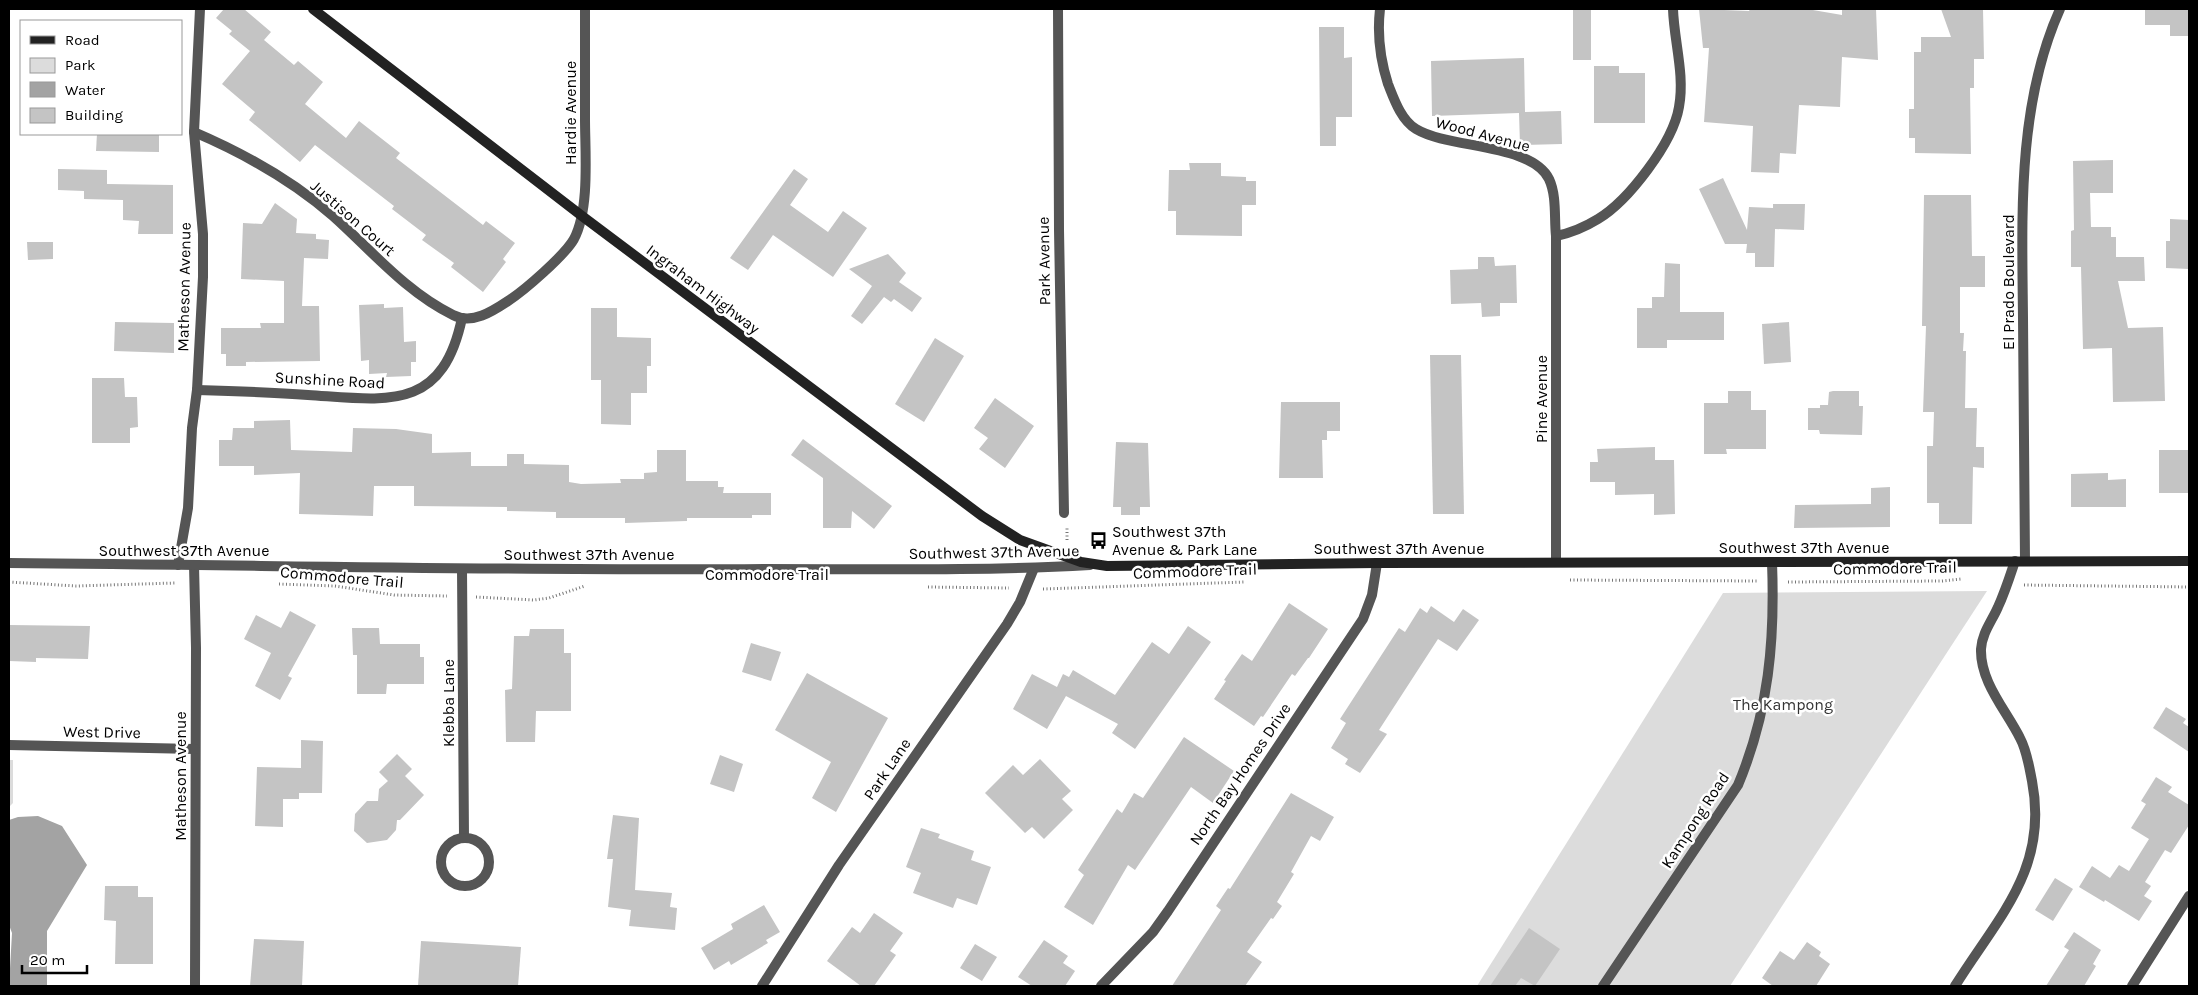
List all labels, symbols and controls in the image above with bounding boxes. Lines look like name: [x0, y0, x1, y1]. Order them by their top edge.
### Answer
legend: [20, 20, 182, 135]
text: Road: [65, 31, 100, 49]
text: Park: [65, 56, 95, 74]
street label: Hardie Avenue: [561, 61, 580, 165]
text: Water: [65, 81, 106, 99]
text: Building: [65, 106, 123, 124]
street label: Wood Avenue: [1434, 112, 1532, 156]
street label: Justison Court: [307, 176, 399, 260]
street label: El Prado Boulevard: [1999, 214, 2018, 350]
street label: Park Avenue: [1034, 216, 1054, 306]
street label: Matheson Avenue: [173, 222, 195, 352]
street label: Ingraham Highway: [643, 240, 764, 338]
street label: Pine Avenue: [1532, 355, 1551, 443]
street label: Sunshine Road: [274, 368, 386, 392]
place label: Southwest 37th Avenue & Park Lane: [1112, 522, 1257, 559]
bus stop icon: Southwest 37th Avenue & Park Lane: [1088, 530, 1108, 550]
street label: Southwest 37th Avenue: [1719, 538, 1889, 557]
street label: Southwest 37th Avenue: [1314, 539, 1484, 558]
street label: Southwest 37th Avenue: [99, 541, 269, 560]
street label: Southwest 37th Avenue: [908, 541, 1080, 563]
street label: Southwest 37th Avenue: [504, 545, 674, 564]
street label: Commodore Trail: [1833, 557, 1957, 579]
street label: Commodore Trail: [1133, 559, 1257, 583]
street label: Commodore Trail: [279, 562, 405, 592]
street label: Commodore Trail: [705, 565, 829, 584]
street label: Klebba Lane: [439, 659, 458, 747]
park label: The Kampong: [1733, 695, 1833, 714]
street label: North Bay Homes Drive: [1185, 699, 1295, 849]
street label: Matheson Avenue: [171, 711, 190, 841]
street label: West Drive: [63, 722, 141, 742]
street label: Park Lane: [859, 734, 915, 804]
street label: Kampong Road: [1657, 768, 1733, 872]
scale bar: [22, 942, 88, 974]
text: 20 m: [30, 951, 65, 969]

